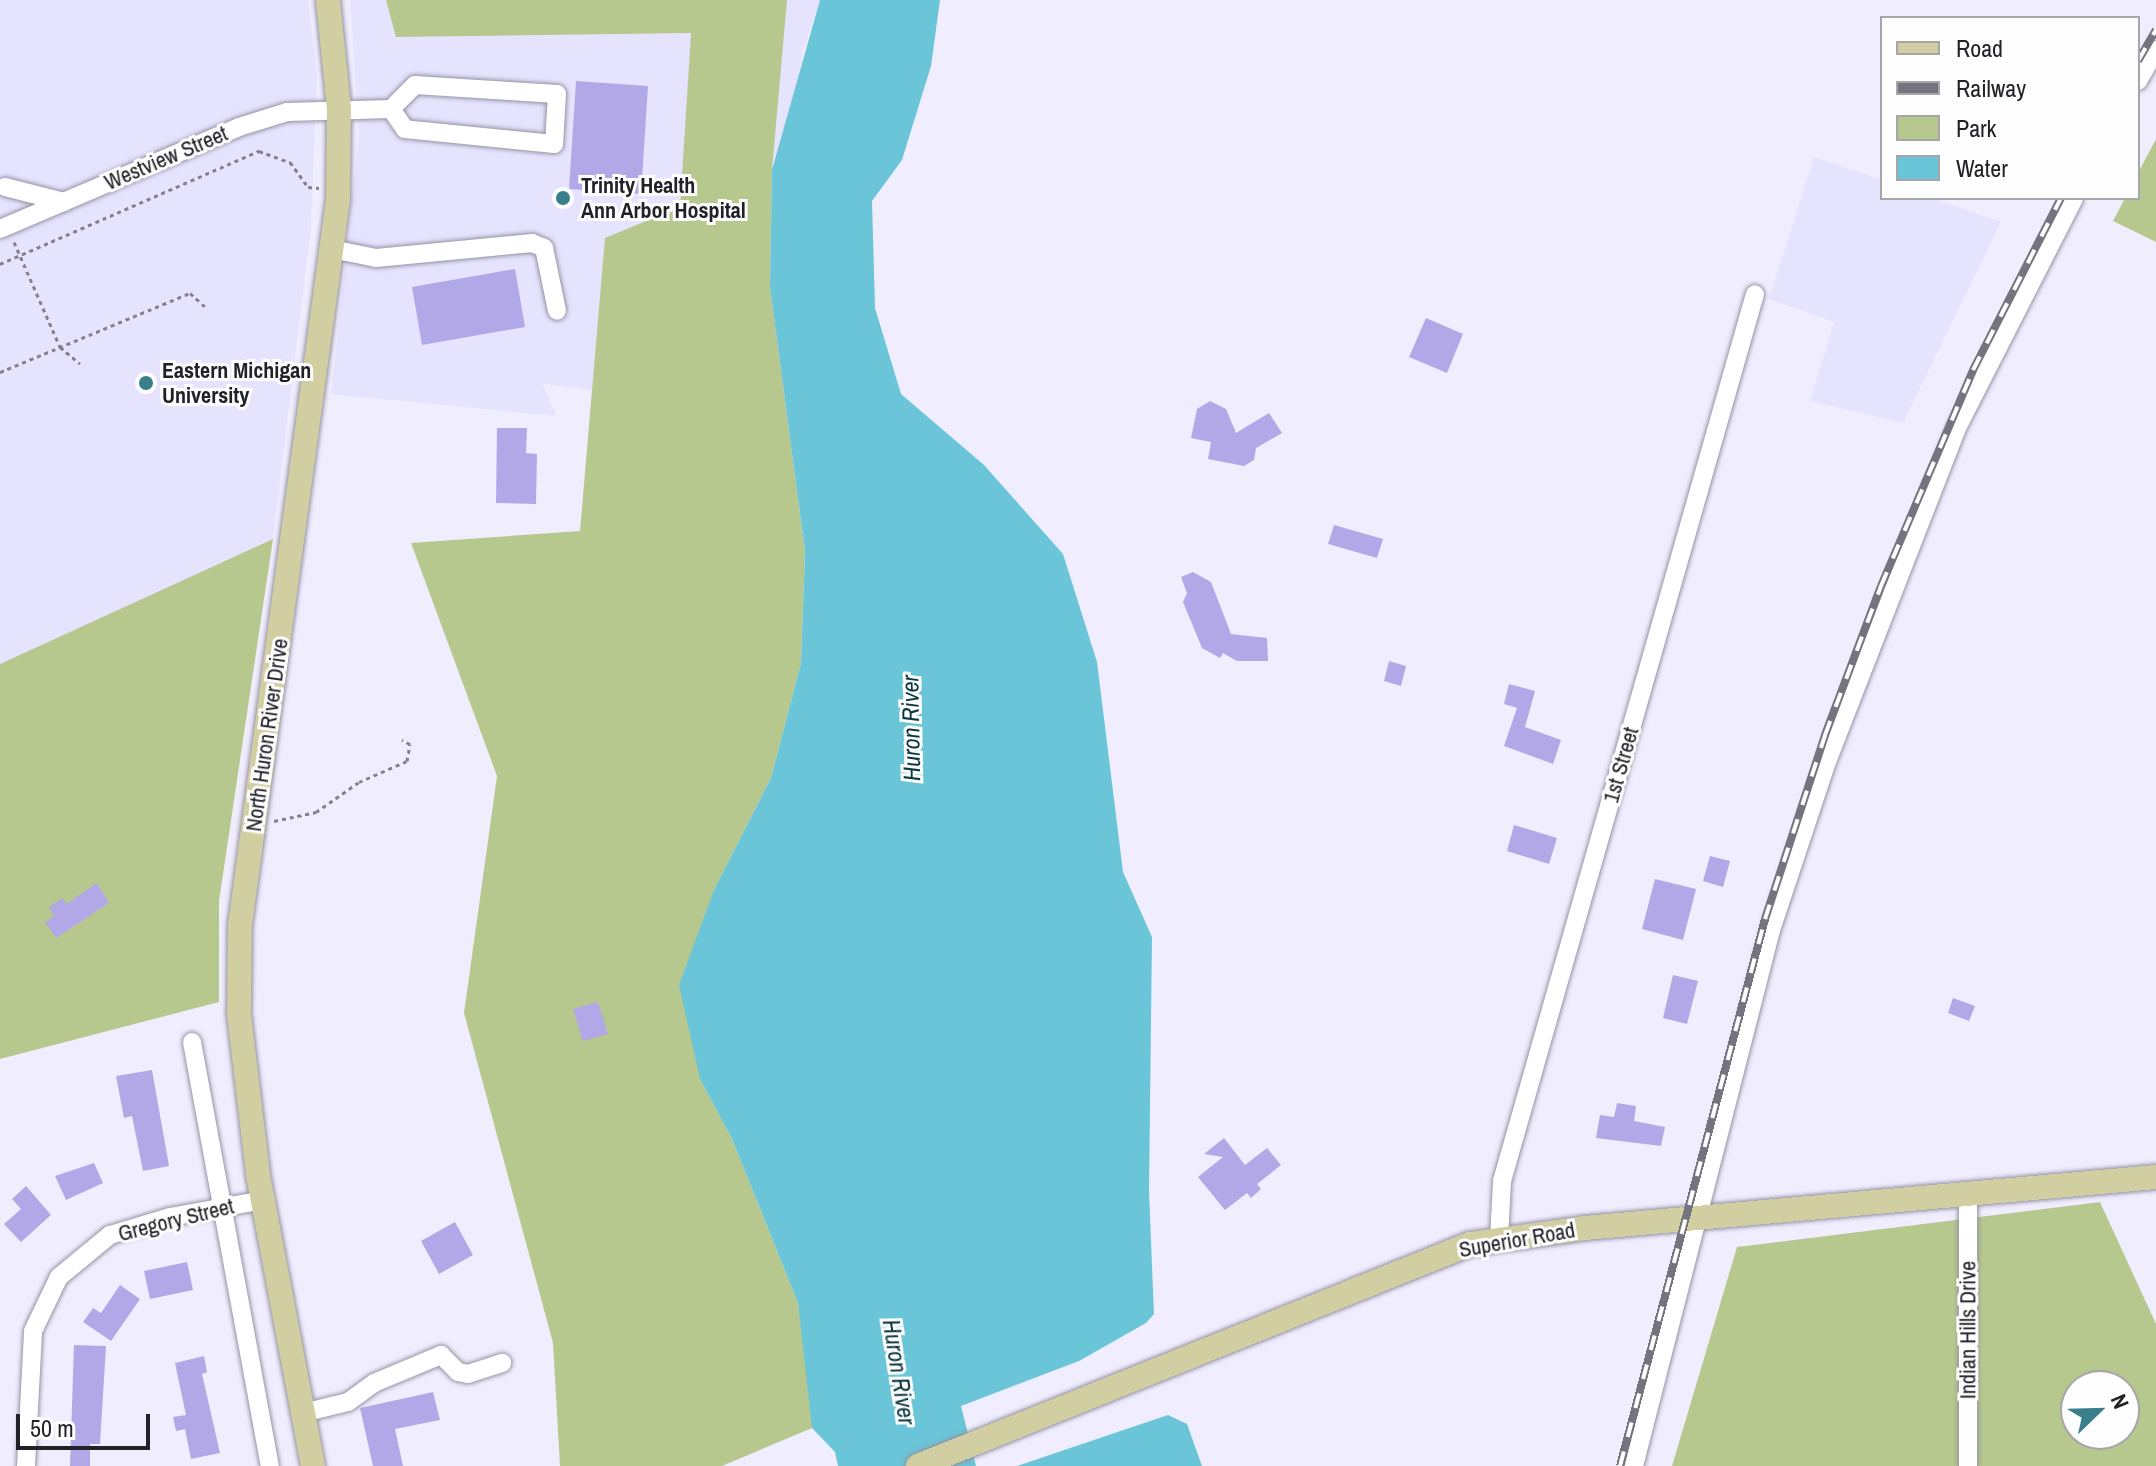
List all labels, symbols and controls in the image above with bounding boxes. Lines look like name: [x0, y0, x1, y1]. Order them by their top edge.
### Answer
legend: [1880, 16, 2140, 200]
text: Road: [1956, 32, 2003, 64]
text: Railway: [1956, 72, 2026, 104]
text: Park: [1956, 112, 1996, 144]
street label: Westview Street: [101, 120, 231, 196]
text: Water: [1956, 152, 2008, 184]
place label: Trinity Health Ann Arbor Hospital: [581, 172, 746, 224]
marker: Trinity Health Ann Arbor Hospital: [552, 187, 574, 209]
place label: Eastern Michigan University: [162, 357, 311, 408]
marker: Eastern Michigan University: [137, 374, 155, 392]
street label: North Huron River Drive: [240, 637, 294, 833]
water label: Huron River: [896, 675, 926, 781]
street label: 1st Street: [1598, 724, 1644, 806]
street label: Gregory Street: [115, 1193, 237, 1247]
street label: Superior Road: [1457, 1217, 1577, 1263]
street label: Indian Hills Drive: [1955, 1261, 1981, 1399]
water label: Huron River: [876, 1317, 922, 1427]
north arrow: [2060, 1370, 2140, 1450]
text: N: [2104, 1390, 2137, 1413]
scale bar: [20, 1398, 154, 1448]
text: 50 m: [30, 1412, 74, 1444]

